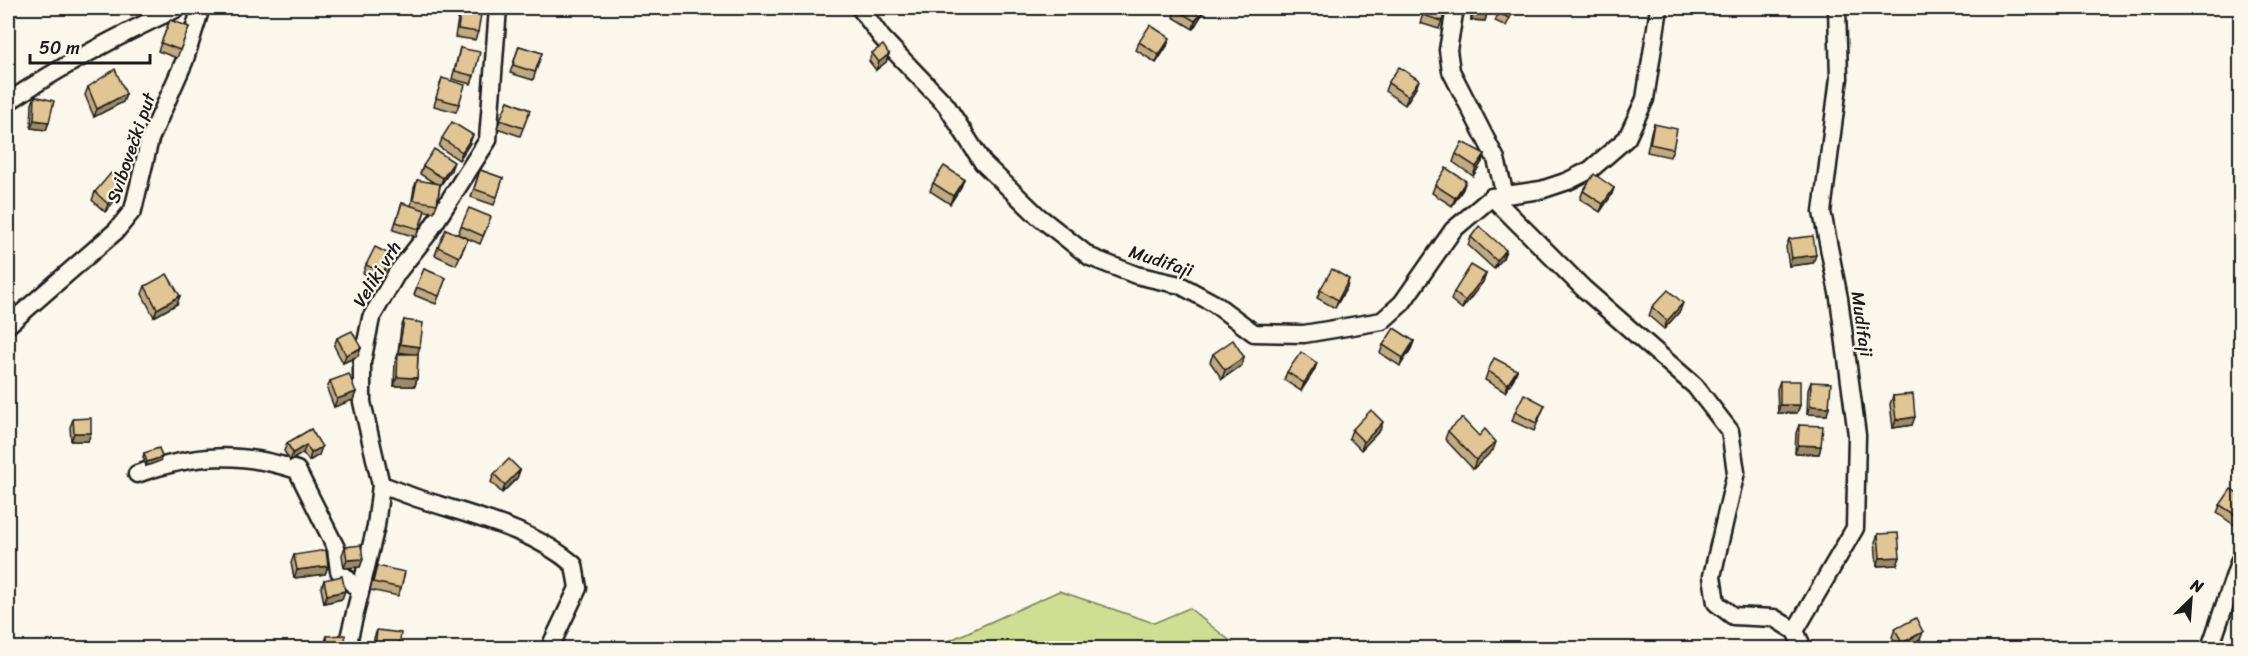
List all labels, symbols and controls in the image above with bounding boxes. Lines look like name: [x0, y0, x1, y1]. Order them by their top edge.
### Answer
scale bar: [30, 27, 150, 65]
text: 50 m: [39, 32, 80, 64]
street label: Svibovečki put: [97, 88, 165, 208]
street label: Veliki vrh: [344, 235, 410, 313]
street label: Mudifaji: [1125, 236, 1198, 287]
street label: Mudifaji: [1842, 289, 1883, 360]
north arrow: [2161, 569, 2221, 629]
text: N: [2185, 570, 2209, 602]

